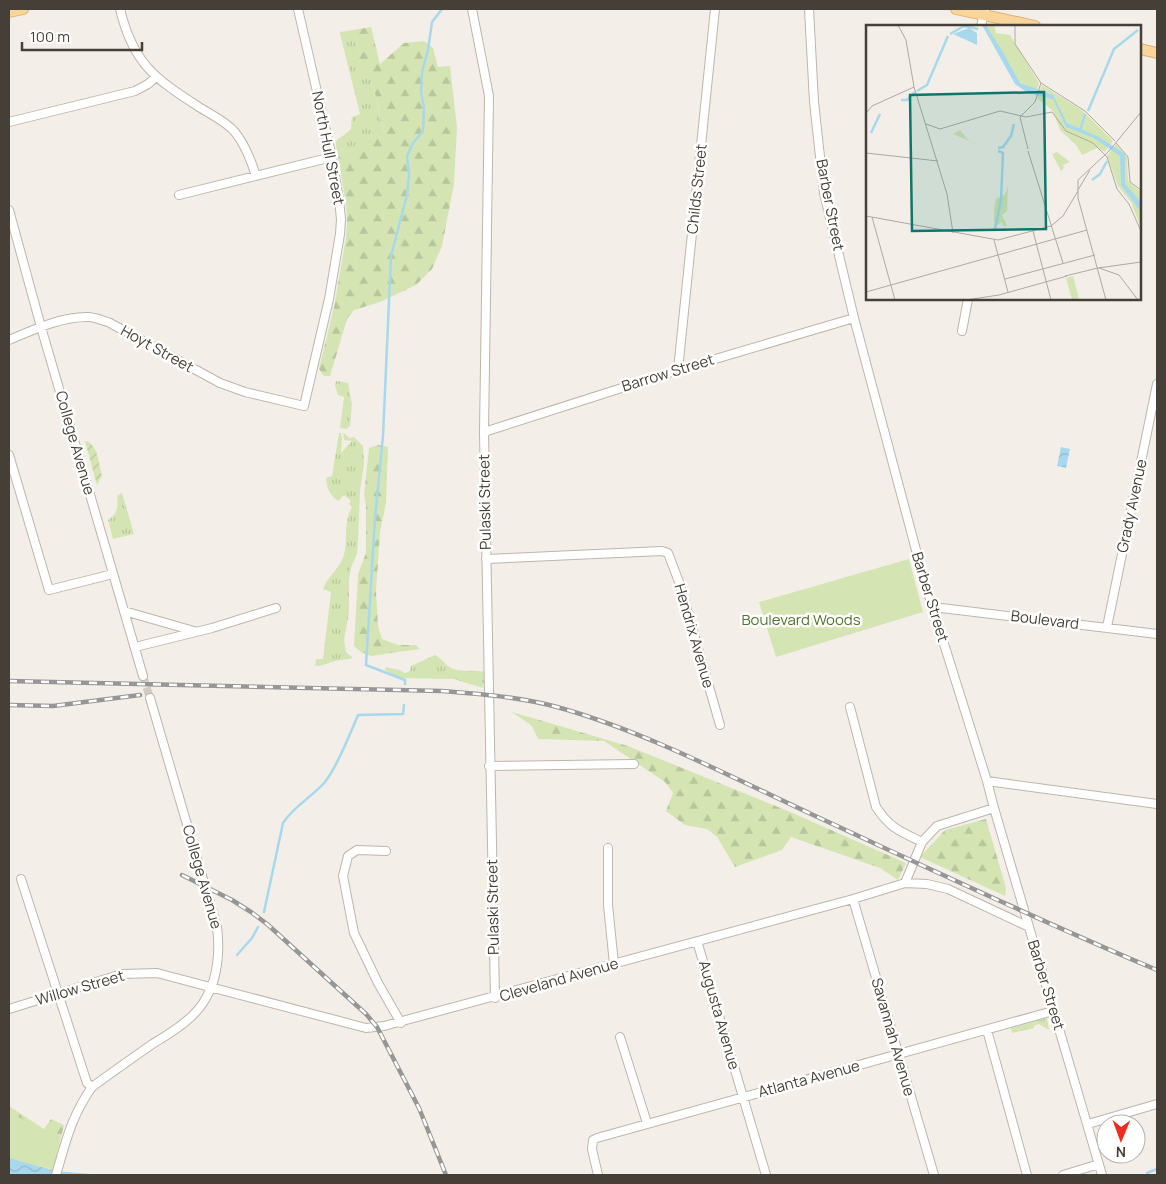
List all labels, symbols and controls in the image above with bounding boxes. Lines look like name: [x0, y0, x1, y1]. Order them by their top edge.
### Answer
scale bar: [22, 20, 142, 52]
inset map: [866, 25, 1141, 300]
text: 100 m: [30, 26, 70, 47]
street label: North Hull Street: [307, 89, 350, 207]
street label: Childs Street: [681, 143, 712, 235]
street label: Barber Street: [811, 157, 850, 253]
street label: Hoyt Street: [117, 320, 198, 377]
street label: Barrow Street: [619, 349, 717, 397]
street label: College Avenue: [51, 388, 100, 498]
street label: Pulaski Street: [473, 454, 496, 550]
street label: Grady Avenue: [1111, 457, 1152, 555]
street label: Barber Street: [907, 549, 954, 644]
street label: Hendrix Avenue: [670, 581, 719, 691]
street label: Boulevard: [1010, 605, 1080, 634]
park label: Boulevard Woods: [741, 609, 861, 630]
street label: College Avenue: [178, 822, 227, 932]
street label: Pulaski Street: [481, 859, 504, 955]
street label: Barber Street: [1023, 937, 1070, 1032]
street label: Cleveland Avenue: [497, 952, 621, 1007]
street label: Augusta Avenue: [694, 958, 745, 1072]
street label: Willow Street: [33, 965, 127, 1010]
street label: Savannah Avenue: [867, 975, 920, 1099]
street label: Atlanta Avenue: [756, 1055, 862, 1102]
north arrow: [1096, 1114, 1146, 1164]
text: N: [1116, 1143, 1126, 1162]

